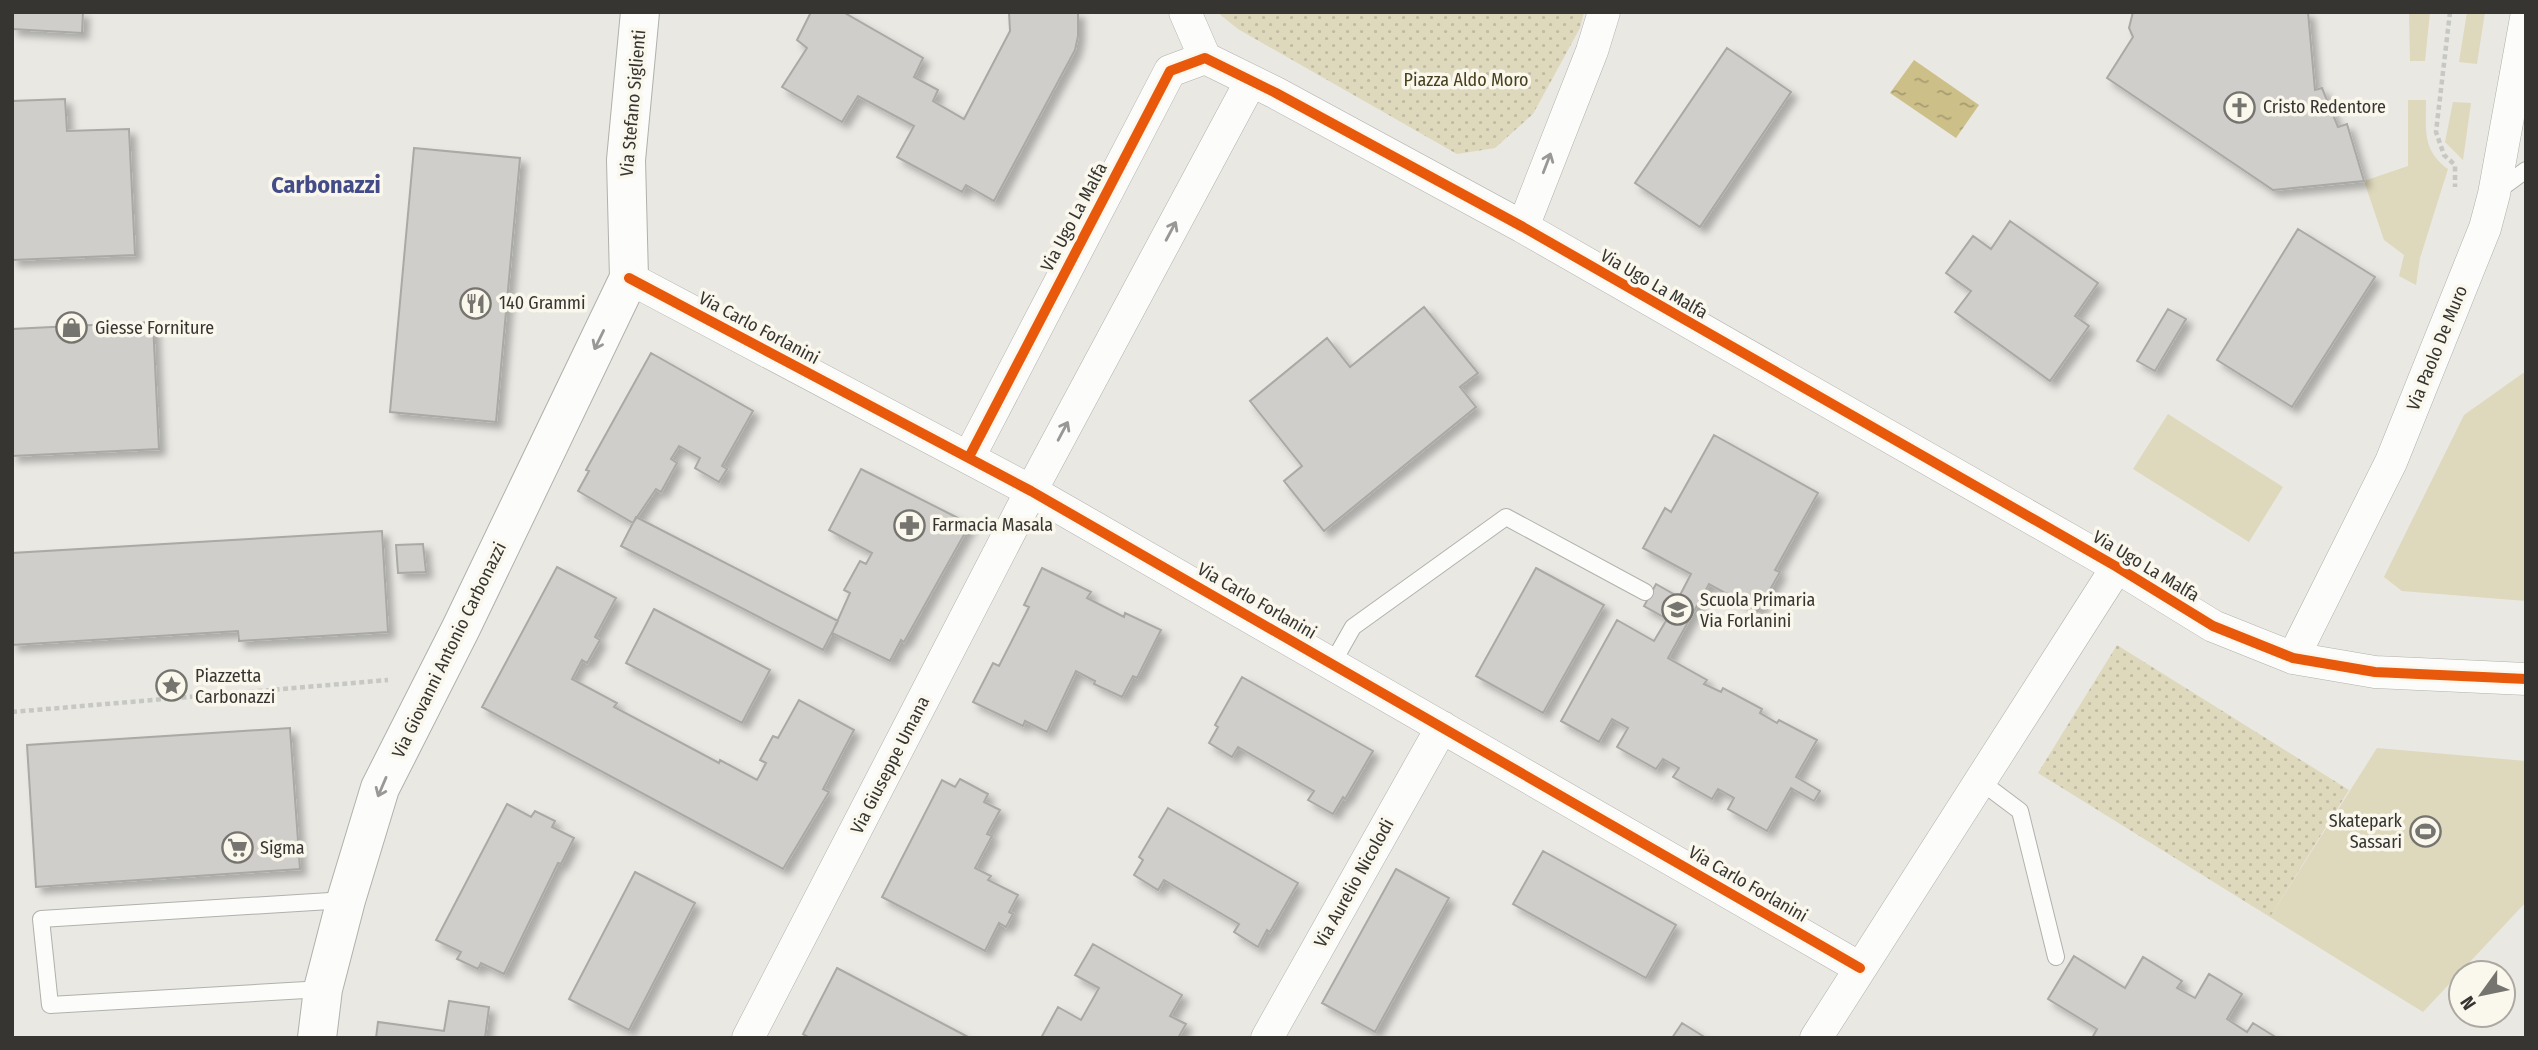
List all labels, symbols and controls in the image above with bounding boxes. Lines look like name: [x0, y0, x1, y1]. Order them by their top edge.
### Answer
street label: Via Stefano Siglienti: [616, 29, 650, 177]
park label: Piazza Aldo Moro: [1404, 69, 1528, 91]
church icon: Cristo Redentore: [2223, 90, 2257, 124]
place label: Cristo Redentore: [2263, 96, 2386, 118]
one-way arrow: [1541, 153, 1554, 175]
street label: Via Ugo La Malfa: [1036, 159, 1112, 275]
district label: Carbonazzi: [271, 171, 381, 199]
one-way arrow: [1165, 221, 1178, 242]
street label: Via Ugo La Malfa: [1596, 244, 1712, 324]
street label: Via Paolo De Muro: [2402, 282, 2472, 414]
restaurant icon: 140 Grammi: [459, 286, 493, 320]
street label: Via Carlo Forlanini: [695, 287, 823, 369]
place label: 140 Grammi: [499, 292, 585, 314]
shop icon: Giesse Forniture: [55, 311, 89, 345]
place label: Giesse Forniture: [95, 317, 214, 339]
one-way arrow: [592, 329, 605, 350]
one-way arrow: [1057, 421, 1071, 442]
pharmacy icon: Farmacia Masala: [892, 508, 926, 542]
place label: Farmacia Masala: [932, 514, 1053, 536]
street label: Via Ugo La Malfa: [2089, 526, 2203, 606]
street label: Via Giovanni Antonio Carbonazzi: [387, 539, 511, 761]
street label: Via Carlo Forlanini: [1194, 558, 1320, 644]
place label: Scuola Primaria Via Forlanini: [1700, 589, 1815, 632]
school or university icon: Scuola Primaria Via Forlanini: [1660, 593, 1694, 627]
place label: Piazzetta Carbonazzi: [195, 665, 275, 708]
place icon: Piazzetta Carbonazzi: [155, 669, 189, 703]
street label: Via Giuseppe Umana: [846, 692, 934, 837]
one-way arrow: [375, 775, 388, 797]
place label: Skatepark Sassari: [2329, 810, 2403, 853]
sports icon: Skatepark Sassari: [2408, 814, 2442, 848]
street label: Via Aurelio Nicolodi: [1309, 815, 1399, 951]
supermarket icon: Sigma: [220, 831, 254, 865]
place label: Sigma: [260, 837, 305, 859]
street label: Via Carlo Forlanini: [1685, 841, 1811, 927]
north arrow: [2447, 959, 2517, 1029]
text: N: [2455, 992, 2481, 1014]

